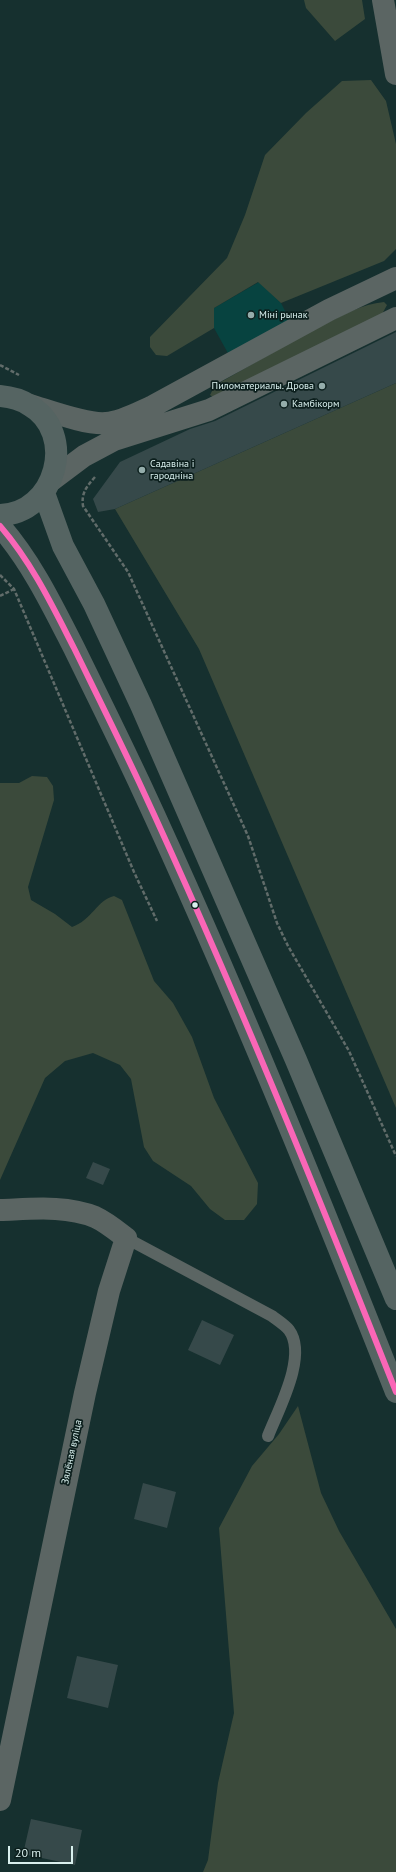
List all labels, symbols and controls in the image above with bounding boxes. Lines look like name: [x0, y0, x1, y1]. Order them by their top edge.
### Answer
place label: Міні рынак: [259, 309, 307, 321]
marker: Міні рынак: [246, 310, 256, 320]
place label: Пиломатериалы. Дрова: [212, 380, 314, 392]
marker: Пиломатериалы. Дрова: [317, 381, 327, 391]
place label: Камбікорм: [292, 398, 339, 410]
marker: Камбікорм: [279, 399, 289, 409]
place label: Садавіна і гародніна: [150, 458, 194, 482]
marker: Садавіна і гародніна: [137, 465, 147, 475]
unlabelled marker: [190, 900, 200, 910]
street label: Зялёная вуліца: [59, 1419, 85, 1485]
scale bar: [10, 1838, 75, 1864]
text: 20 m: [15, 1845, 41, 1860]

